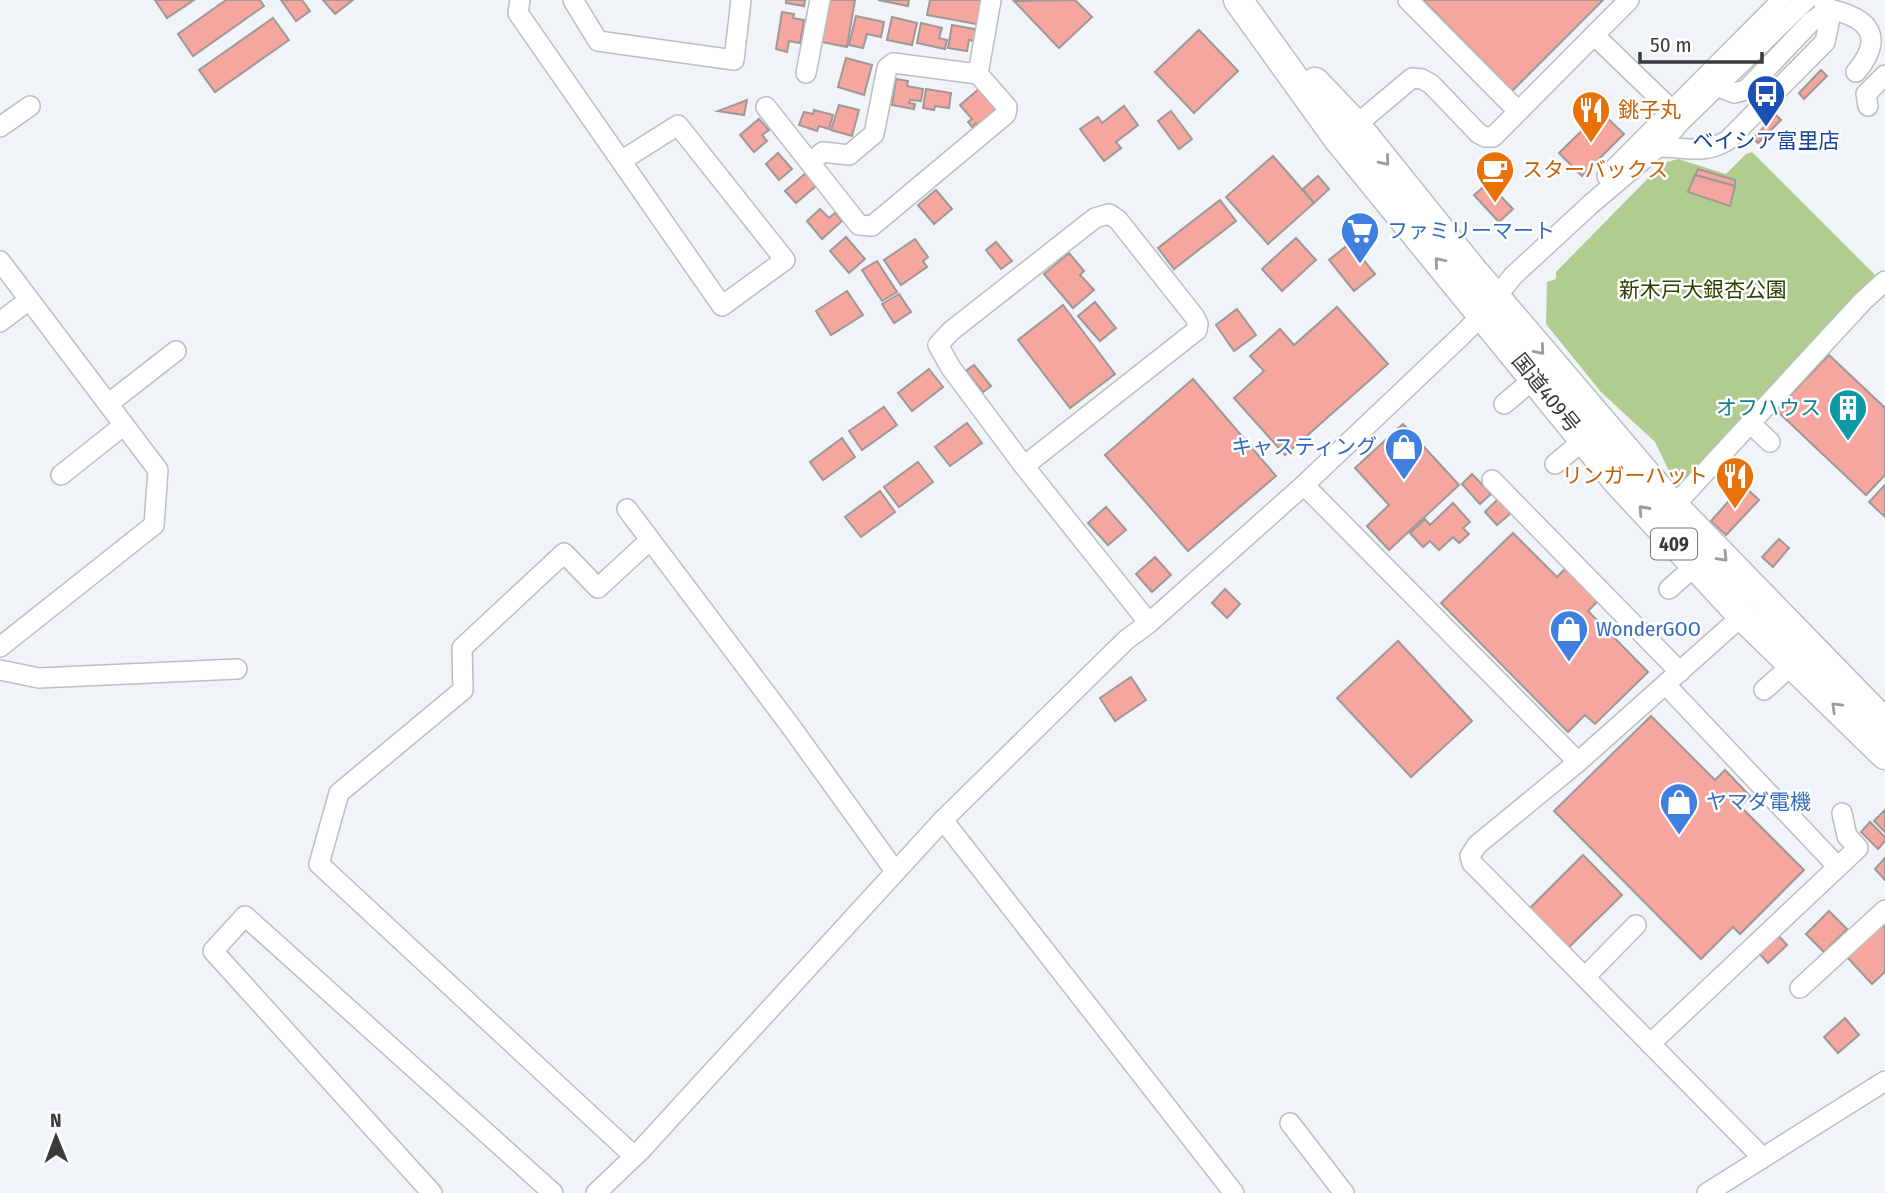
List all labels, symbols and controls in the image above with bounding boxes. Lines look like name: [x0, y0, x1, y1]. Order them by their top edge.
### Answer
scale bar: [1640, 21, 1762, 65]
text: 50 m: [1650, 32, 1692, 58]
bus stop icon: ベイシア富里店: [1745, 73, 1787, 128]
restaurant icon: 銚子丸: [1570, 89, 1612, 144]
place label: 銚子丸: [1618, 97, 1681, 123]
place label: ベイシア富里店: [1693, 128, 1840, 154]
cafe icon: スターバックス: [1474, 149, 1516, 204]
one-way arrow: [1376, 154, 1389, 166]
place label: スターバックス: [1522, 157, 1668, 183]
supermarket icon: ファミリーマート: [1339, 210, 1381, 265]
place label: ファミリーマート: [1387, 218, 1555, 244]
one-way arrow: [1435, 257, 1447, 270]
park label: 新木戸大銀杏公園: [1619, 277, 1787, 303]
one-way arrow: [1532, 341, 1544, 354]
street label: 国道409号: [1506, 348, 1586, 438]
building icon: オフハウス: [1827, 387, 1869, 442]
place label: オフハウス: [1716, 395, 1821, 421]
shop icon: キャスティング: [1383, 426, 1425, 481]
place label: キャスティング: [1231, 434, 1377, 460]
restaurant icon: リンガーハット: [1714, 455, 1756, 510]
place label: リンガーハット: [1561, 463, 1708, 489]
one-way arrow: [1639, 505, 1651, 518]
road number: 409: [1651, 528, 1697, 559]
one-way arrow: [1715, 548, 1728, 561]
shop icon: WonderGOO: [1548, 608, 1590, 663]
place label: WonderGOO: [1596, 616, 1701, 642]
one-way arrow: [1831, 703, 1844, 716]
shop icon: ヤマダ電機: [1658, 781, 1700, 836]
place label: ヤマダ電機: [1706, 789, 1811, 815]
north arrow: [21, 1102, 91, 1172]
text: N: [50, 1109, 62, 1132]

